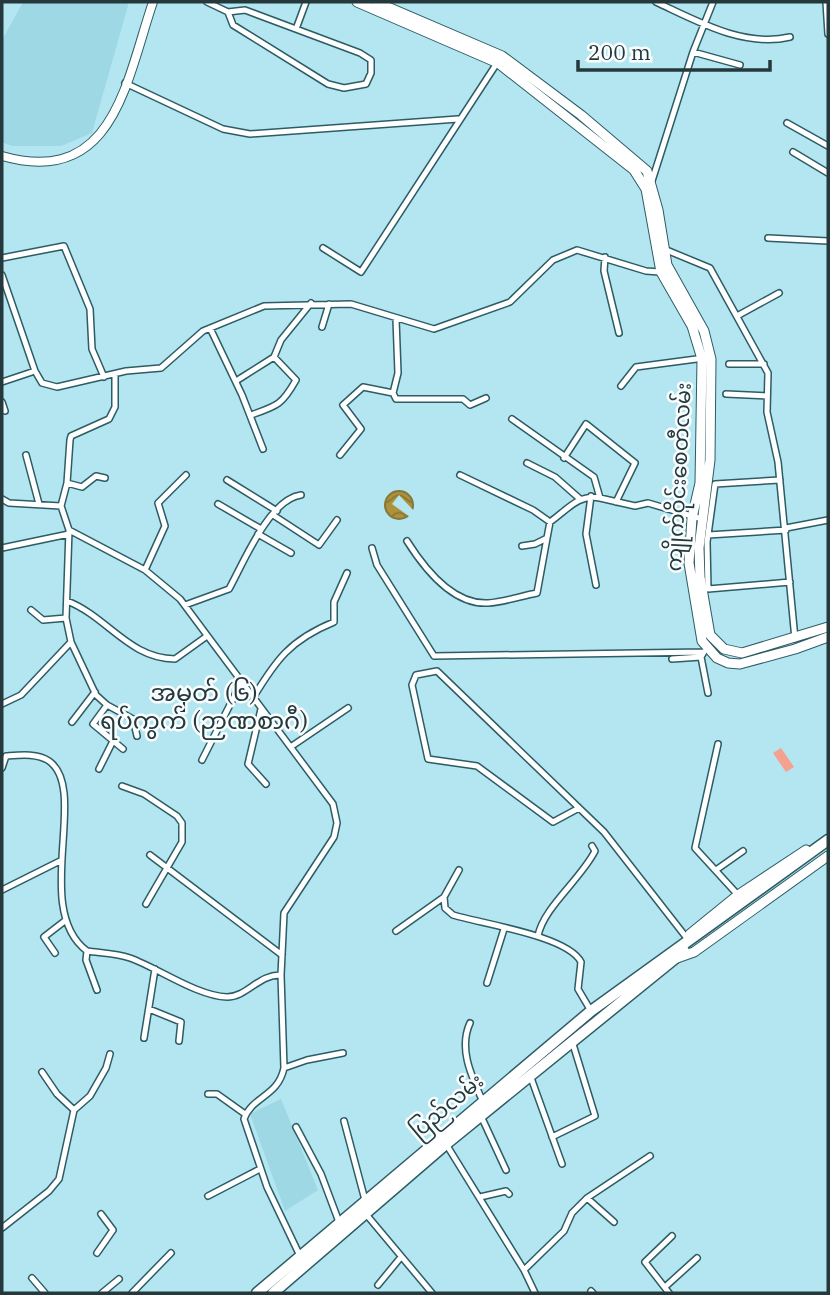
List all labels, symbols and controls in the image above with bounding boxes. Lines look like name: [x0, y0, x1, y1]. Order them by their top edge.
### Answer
scale bar: [578, 28, 770, 72]
text: 200 m: [588, 38, 651, 66]
street label: ကျိုက်ဝိုင်းစေတီလမ်း: [658, 382, 702, 572]
district label: အမှတ် (၆) ရပ်ကွက် (ဉာဏစာဂီ): [100, 676, 308, 740]
street label: ပြည်လမ်း: [403, 1066, 491, 1147]

